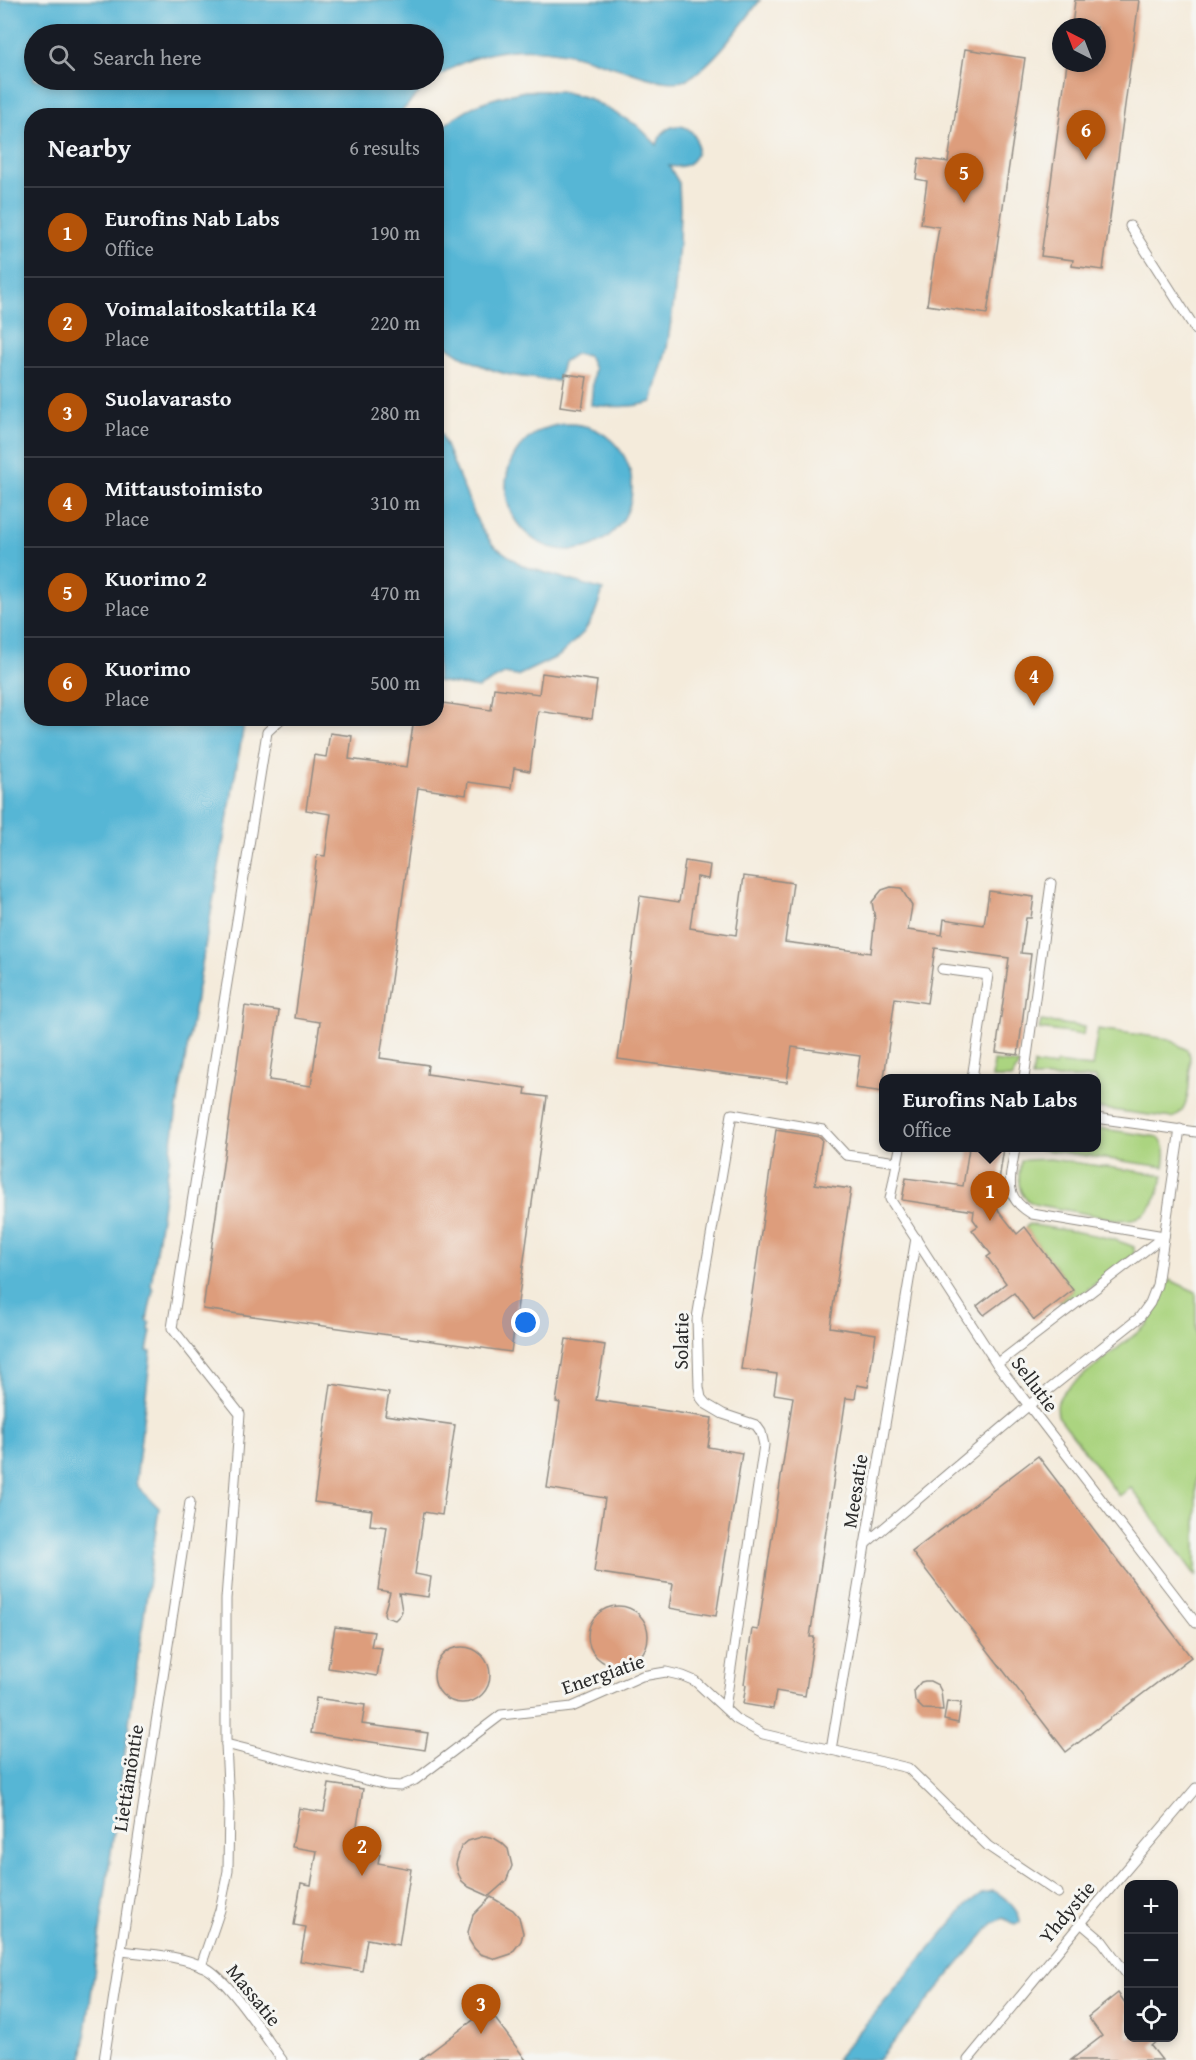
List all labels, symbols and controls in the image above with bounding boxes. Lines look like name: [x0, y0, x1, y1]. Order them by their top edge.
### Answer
north arrow: [1052, 18, 1106, 72]
search box: [24, 24, 444, 90]
icon: search: [45, 41, 78, 74]
text: Search here: [93, 41, 202, 73]
pin: 6: [1066, 110, 1106, 160]
text: Nearby: [48, 128, 131, 167]
text: 6 results: [349, 133, 420, 162]
pin: 5: [944, 154, 984, 203]
text: Eurofins Nab Labs: [105, 202, 280, 234]
text: 1: [62, 218, 73, 247]
text: 190 m: [370, 218, 420, 247]
text: Office: [105, 234, 154, 263]
text: Voimalaitoskattila K4: [105, 292, 317, 324]
text: 2: [62, 308, 73, 337]
text: 220 m: [370, 308, 420, 337]
text: Place: [105, 324, 149, 353]
text: Suolavarasto: [105, 382, 231, 414]
text: 3: [62, 398, 73, 427]
text: 280 m: [370, 398, 420, 427]
text: Place: [105, 414, 149, 443]
text: Mittaustoimisto: [105, 472, 263, 504]
text: 4: [62, 488, 73, 517]
text: 310 m: [370, 488, 420, 517]
text: Place: [105, 504, 149, 533]
text: Kuorimo 2: [105, 562, 207, 594]
text: 5: [62, 578, 73, 607]
text: 470 m: [370, 578, 420, 607]
text: Place: [105, 594, 149, 623]
text: Kuorimo: [105, 652, 191, 684]
pin: 4: [1014, 656, 1054, 706]
text: 6: [62, 668, 73, 697]
text: 500 m: [370, 668, 420, 697]
text: Place: [105, 684, 149, 713]
popup: [879, 1074, 1101, 1152]
text: Eurofins Nab Labs: [903, 1083, 1077, 1115]
text: Office: [903, 1115, 951, 1144]
pin: 1: [970, 1172, 1010, 1221]
your location: [511, 1308, 540, 1337]
street label: Solatie: [666, 1312, 695, 1370]
street label: Sellutie: [1005, 1350, 1066, 1418]
street label: Meesatie: [834, 1452, 875, 1530]
street label: Energiatie: [557, 1646, 648, 1701]
street label: Liettämöntie: [105, 1722, 150, 1834]
pin: 2: [342, 1826, 382, 1876]
street label: Yhdystie: [1032, 1874, 1101, 1949]
map controls: [1124, 1880, 1178, 2042]
button: +: [1124, 1880, 1178, 1934]
button: −: [1124, 1934, 1178, 1988]
street label: Massatie: [220, 1957, 289, 2032]
pin: 3: [462, 1984, 500, 2034]
button: locate: [1124, 1988, 1178, 2042]

